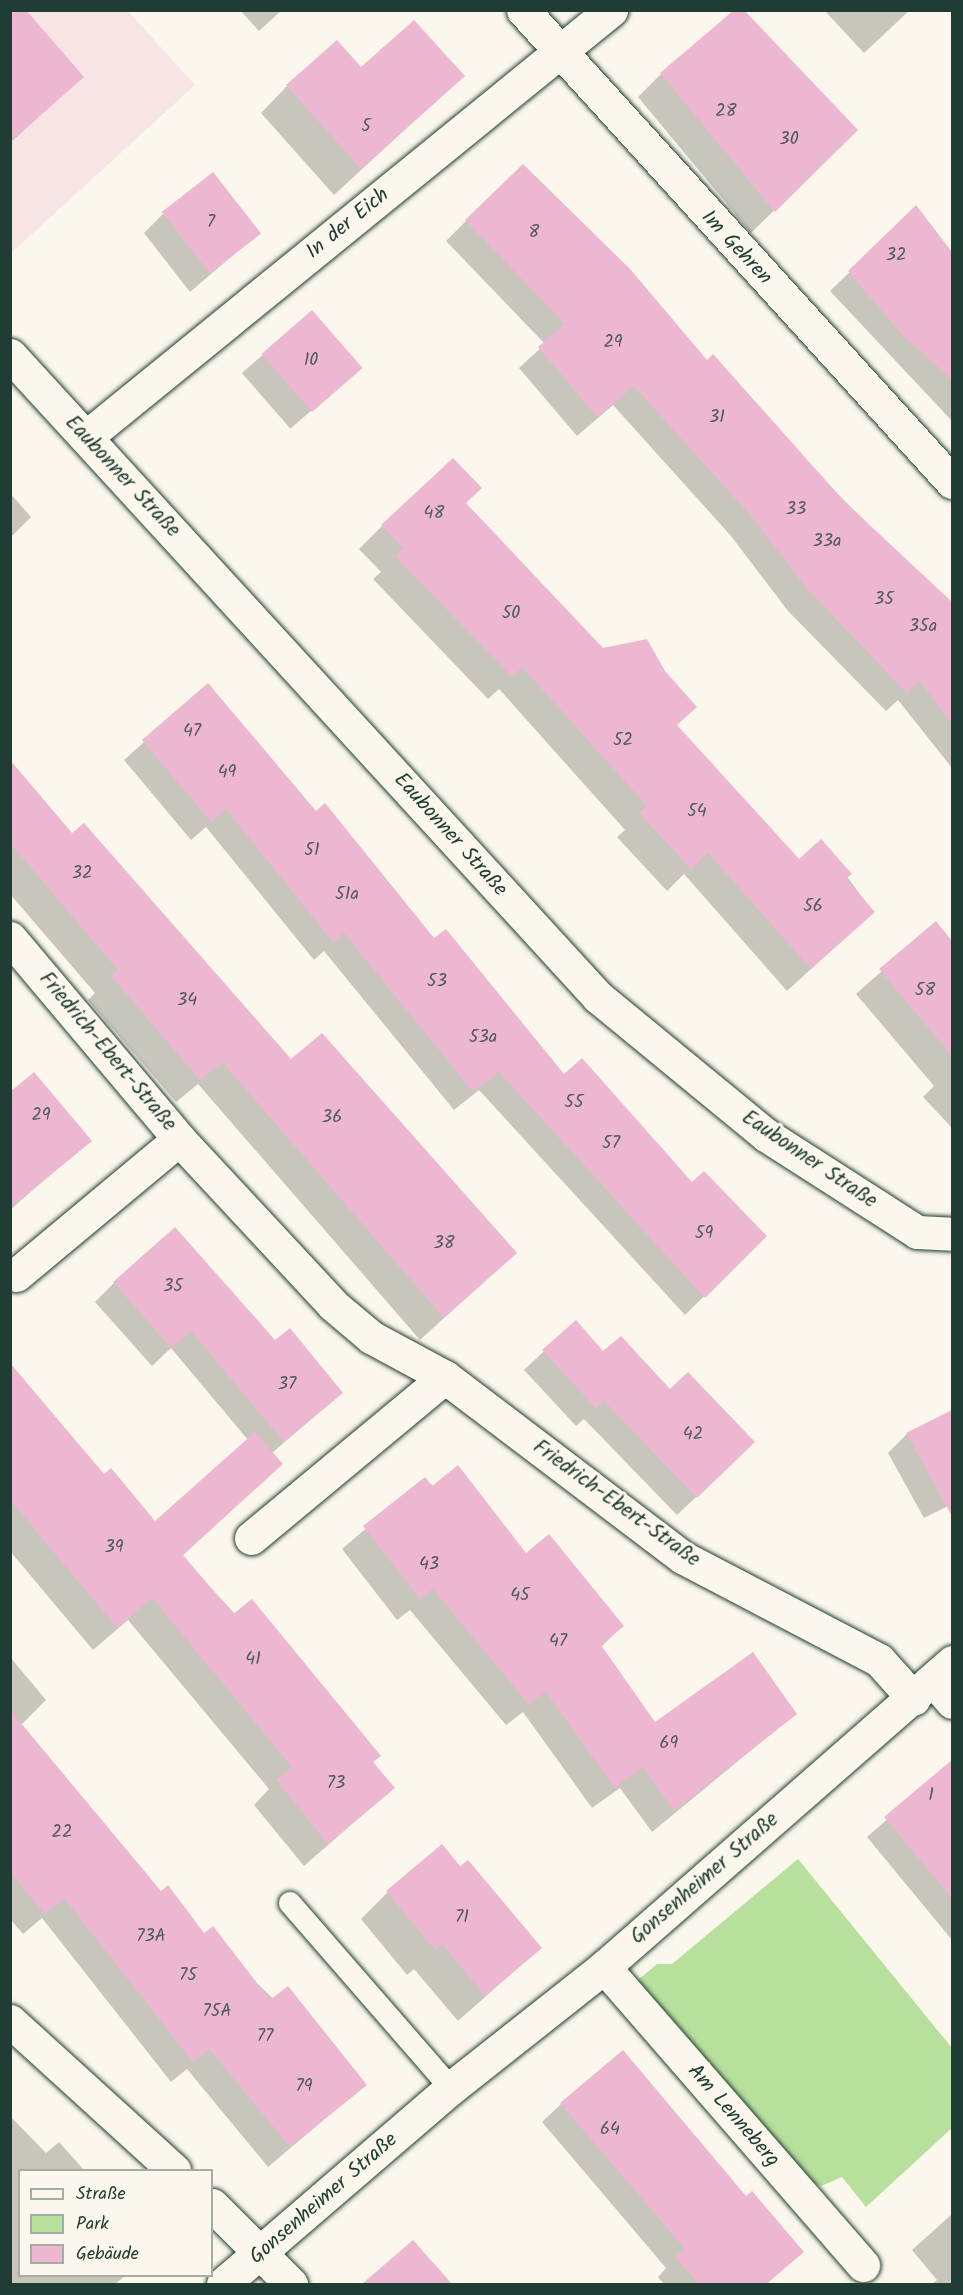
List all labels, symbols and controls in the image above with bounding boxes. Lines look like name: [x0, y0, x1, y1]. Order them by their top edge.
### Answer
house number: 28: [715, 101, 737, 123]
house number: 5: [361, 116, 371, 138]
house number: 30: [779, 129, 799, 151]
street label: In der Eich: [301, 183, 395, 265]
street label: Im Gehren: [695, 205, 777, 291]
house number: 7: [207, 212, 215, 234]
house number: 8: [529, 222, 539, 244]
house number: 32: [886, 245, 906, 267]
house number: 29: [603, 332, 623, 354]
house number: 10: [304, 350, 318, 372]
house number: 31: [709, 407, 725, 429]
street label: Eaubonner Straße: [59, 411, 185, 543]
house number: 33: [786, 499, 806, 521]
house number: 48: [424, 503, 444, 525]
house number: 33a: [813, 531, 841, 553]
house number: 35: [874, 589, 894, 611]
house number: 50: [502, 603, 520, 625]
house number: 35a: [909, 616, 937, 638]
house number: 47: [183, 721, 201, 743]
house number: 52: [613, 730, 633, 752]
house number: 49: [218, 762, 236, 784]
street label: Eaubonner Straße: [388, 768, 512, 902]
house number: 54: [687, 801, 707, 823]
house number: 51: [304, 840, 320, 862]
house number: 32: [72, 863, 92, 885]
house number: 51a: [335, 884, 359, 906]
house number: 56: [803, 896, 823, 918]
street label: Friedrich-Ebert-Straße: [33, 967, 181, 1137]
house number: 53: [427, 971, 447, 993]
house number: 58: [915, 980, 935, 1002]
house number: 34: [177, 990, 197, 1012]
house number: 53a: [469, 1027, 497, 1049]
house number: 55: [564, 1092, 584, 1114]
house number: 29: [31, 1105, 51, 1127]
street label: Eaubonner Straße: [737, 1105, 881, 1215]
house number: 36: [322, 1107, 342, 1129]
house number: 57: [602, 1133, 620, 1155]
house number: 59: [695, 1223, 713, 1245]
house number: 38: [433, 1233, 455, 1255]
house number: 35: [163, 1276, 183, 1298]
house number: 37: [278, 1374, 296, 1396]
house number: 42: [683, 1424, 703, 1446]
street label: Friedrich-Ebert-Straße: [528, 1435, 704, 1573]
house number: 39: [104, 1537, 124, 1559]
house number: 43: [419, 1554, 439, 1576]
house number: 45: [510, 1585, 530, 1607]
house number: 47: [549, 1631, 567, 1653]
house number: 41: [245, 1649, 261, 1671]
house number: 69: [660, 1733, 678, 1755]
house number: 73: [327, 1773, 345, 1795]
house number: 1: [928, 1785, 934, 1807]
street label: Gonsenheimer Straße: [626, 1808, 784, 1950]
house number: 22: [52, 1822, 72, 1844]
house number: 71: [455, 1907, 469, 1929]
house number: 73A: [136, 1926, 166, 1948]
house number: 75: [179, 1965, 197, 1987]
house number: 75A: [203, 2001, 231, 2023]
house number: 77: [257, 2026, 273, 2048]
street label: Am Lenneberg: [681, 2059, 785, 2173]
house number: 79: [295, 2076, 313, 2098]
house number: 64: [600, 2119, 620, 2141]
street label: Gonsenheimer Straße: [245, 2128, 403, 2270]
legend: [18, 2169, 213, 2277]
text: Straße: [76, 2180, 126, 2209]
text: Park: [76, 2210, 109, 2239]
text: Gebäude: [76, 2240, 139, 2269]

